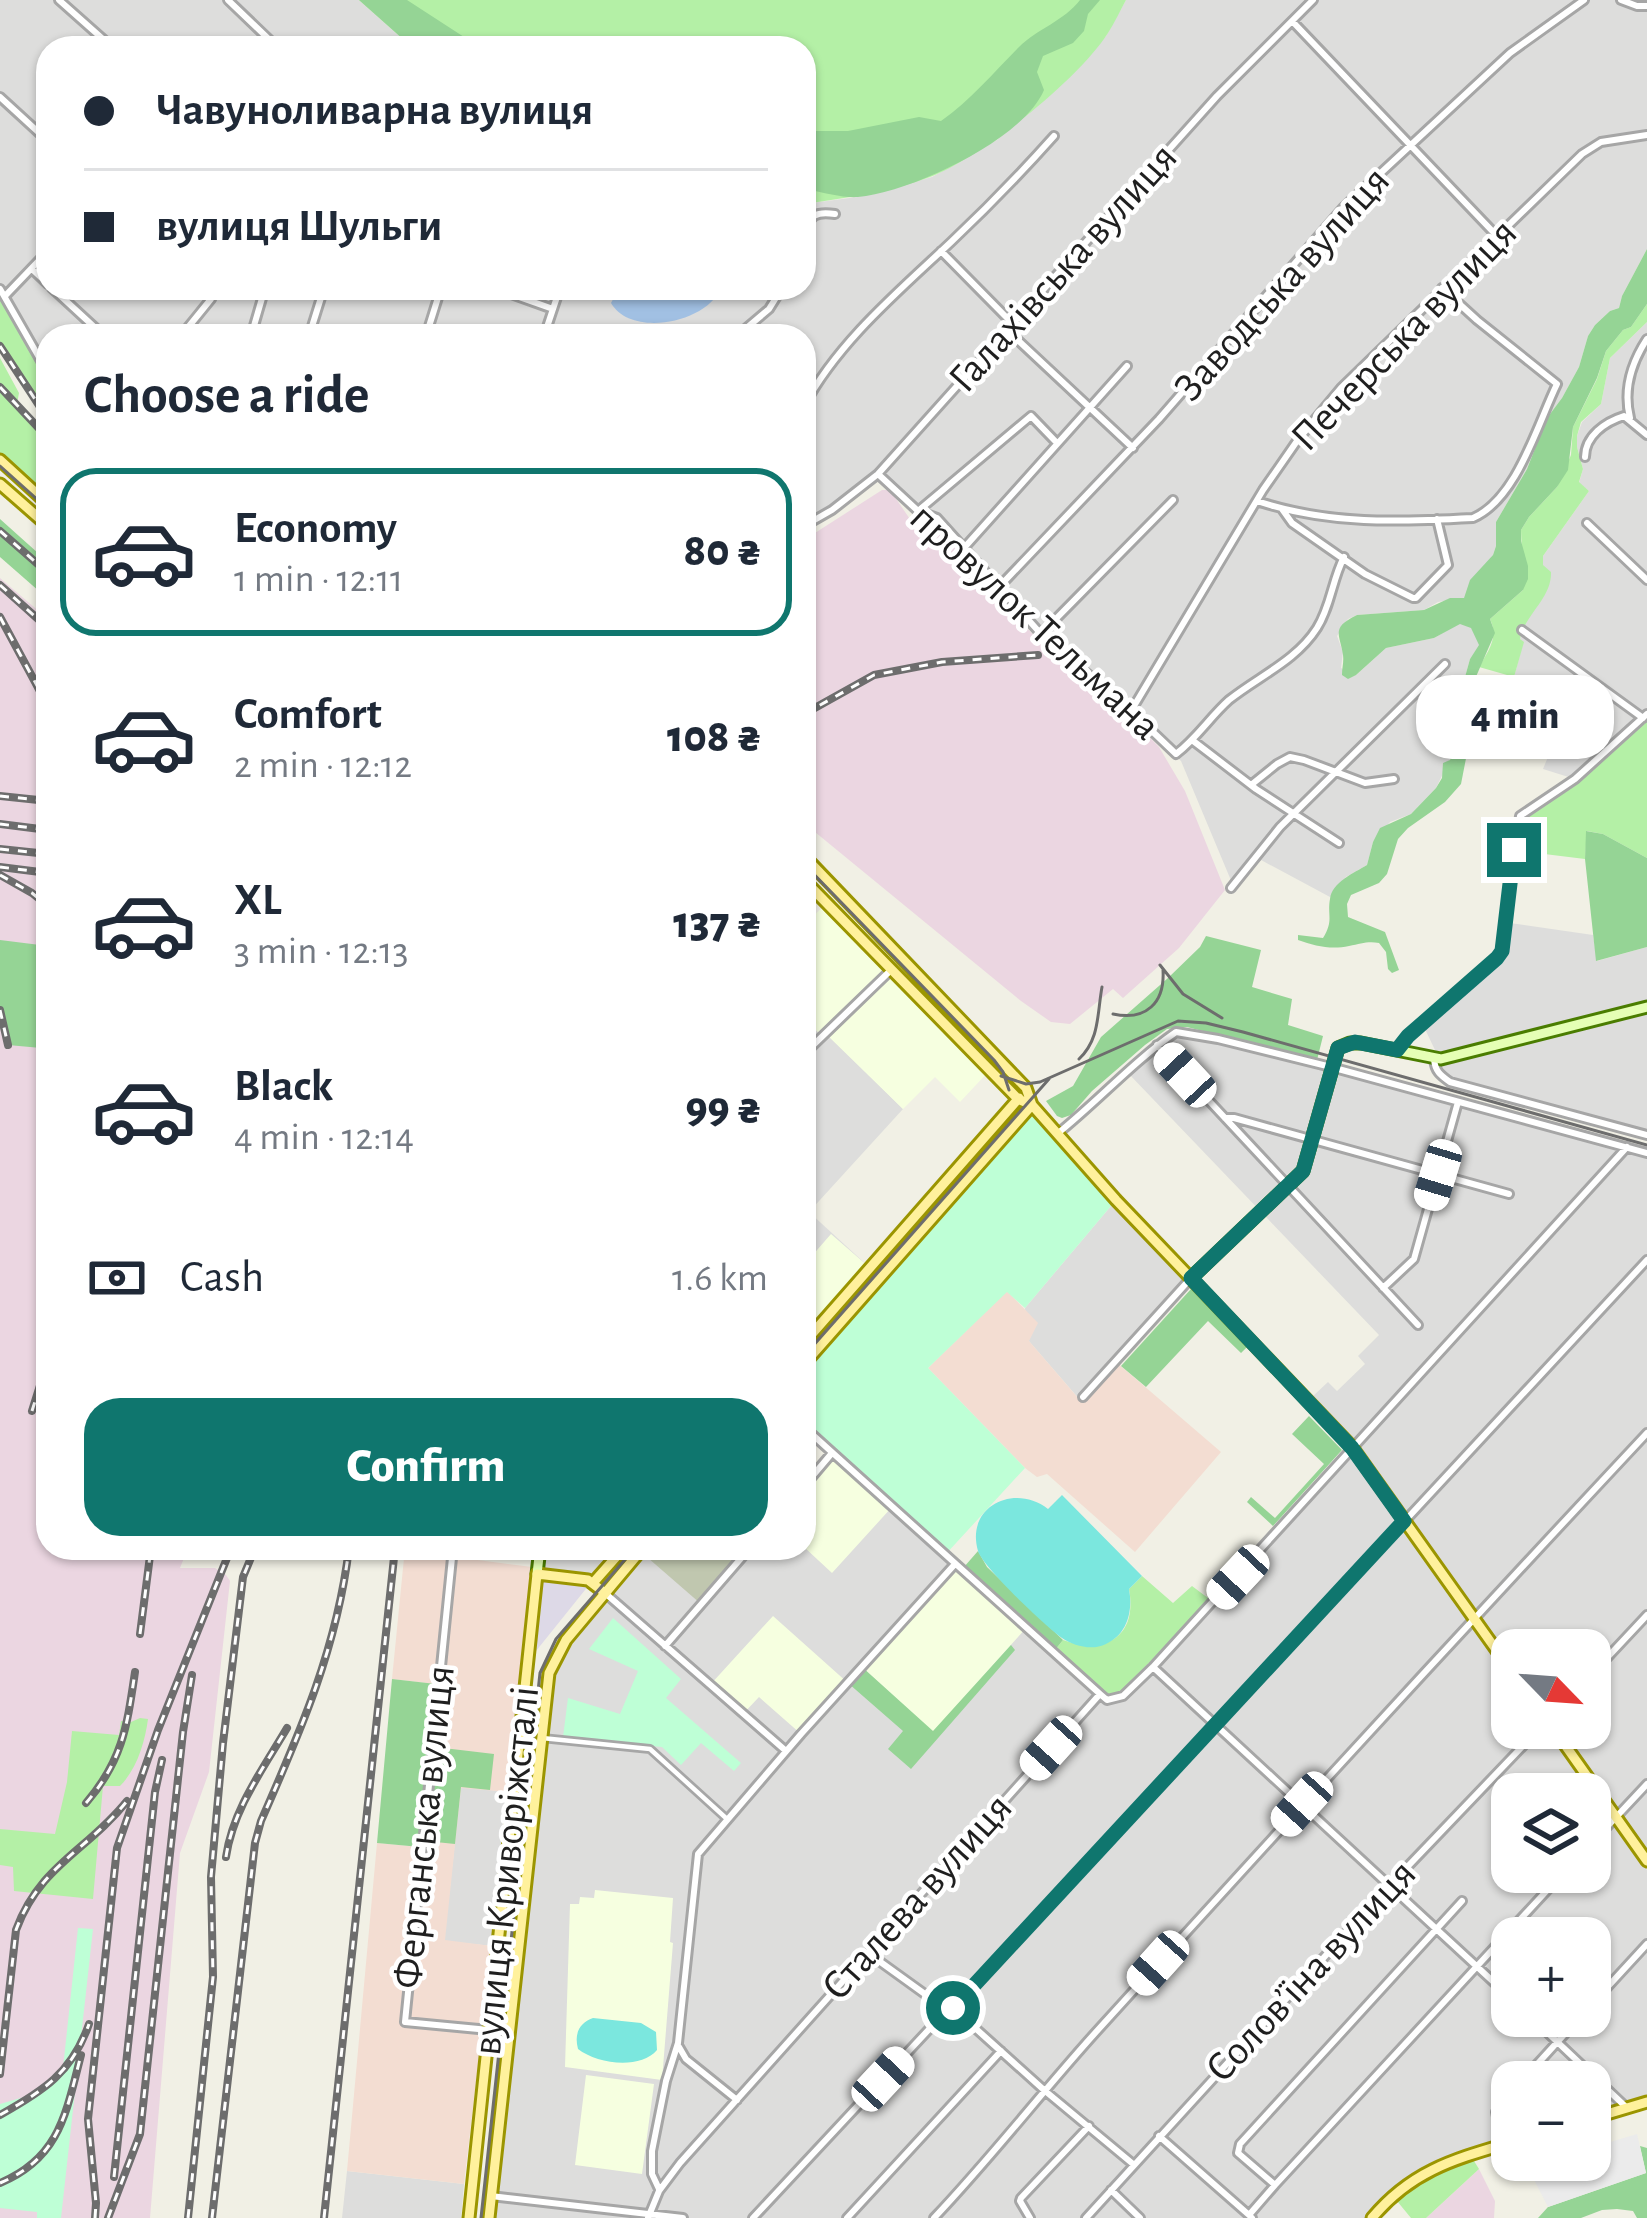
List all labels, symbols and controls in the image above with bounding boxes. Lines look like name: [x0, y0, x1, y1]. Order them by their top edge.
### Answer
text: Чавуноливарна вулиця: [156, 88, 593, 133]
street label: Галахівська вулиця: [941, 136, 1185, 400]
street label: Заводська вулиця: [1166, 159, 1398, 409]
text: вулиця Шульги: [156, 204, 442, 249]
street label: Печерська вулиця: [1283, 211, 1525, 459]
text: Choose a ride: [84, 369, 370, 423]
street label: провулок Тельмана: [902, 496, 1168, 748]
icon: car: [90, 498, 198, 606]
text: Economy: [234, 506, 397, 551]
text: 80 ₴: [684, 529, 762, 574]
text: 1 min · 12:11: [234, 560, 403, 599]
callout: 4 min: [1415, 676, 1613, 760]
icon: car: [90, 684, 198, 792]
text: Comfort: [234, 692, 382, 737]
text: 4 min: [1471, 697, 1559, 736]
text: 108 ₴: [667, 715, 762, 760]
text: 2 min · 12:12: [234, 746, 412, 785]
route end: [1487, 823, 1541, 877]
icon: car: [90, 870, 198, 978]
text: XL: [234, 878, 282, 923]
text: 137 ₴: [673, 901, 762, 946]
text: 3 min · 12:13: [234, 932, 409, 971]
car: [1147, 1036, 1223, 1114]
icon: car: [90, 1056, 198, 1164]
text: Black: [234, 1064, 333, 1109]
text: 99 ₴: [685, 1087, 762, 1132]
text: 4 min · 12:14: [234, 1118, 414, 1157]
car: [1410, 1135, 1466, 1215]
icon: cash: [84, 1245, 150, 1311]
text: Cash: [180, 1255, 264, 1300]
text: 1.6 km: [672, 1259, 768, 1298]
button: Confirm: [84, 1398, 768, 1536]
car: [1200, 1538, 1276, 1616]
north arrow: [1491, 1629, 1611, 1749]
map controls: [1491, 1629, 1611, 2181]
street label: Ферганська вулиця: [386, 1663, 462, 1991]
street label: вулиця Криворіжсталі: [466, 1684, 546, 2058]
car: [1014, 1709, 1088, 1787]
car: [1265, 1765, 1339, 1843]
button: layers: [1491, 1773, 1611, 1893]
street label: Сталева вулиця: [814, 1786, 1020, 2008]
street label: Соловʼїна вулиця: [1198, 1852, 1424, 2090]
button: +: [1491, 1917, 1611, 2037]
car: [1121, 1924, 1195, 2002]
route start: [926, 1981, 980, 2035]
car: [845, 2040, 921, 2118]
button: −: [1491, 2061, 1611, 2181]

